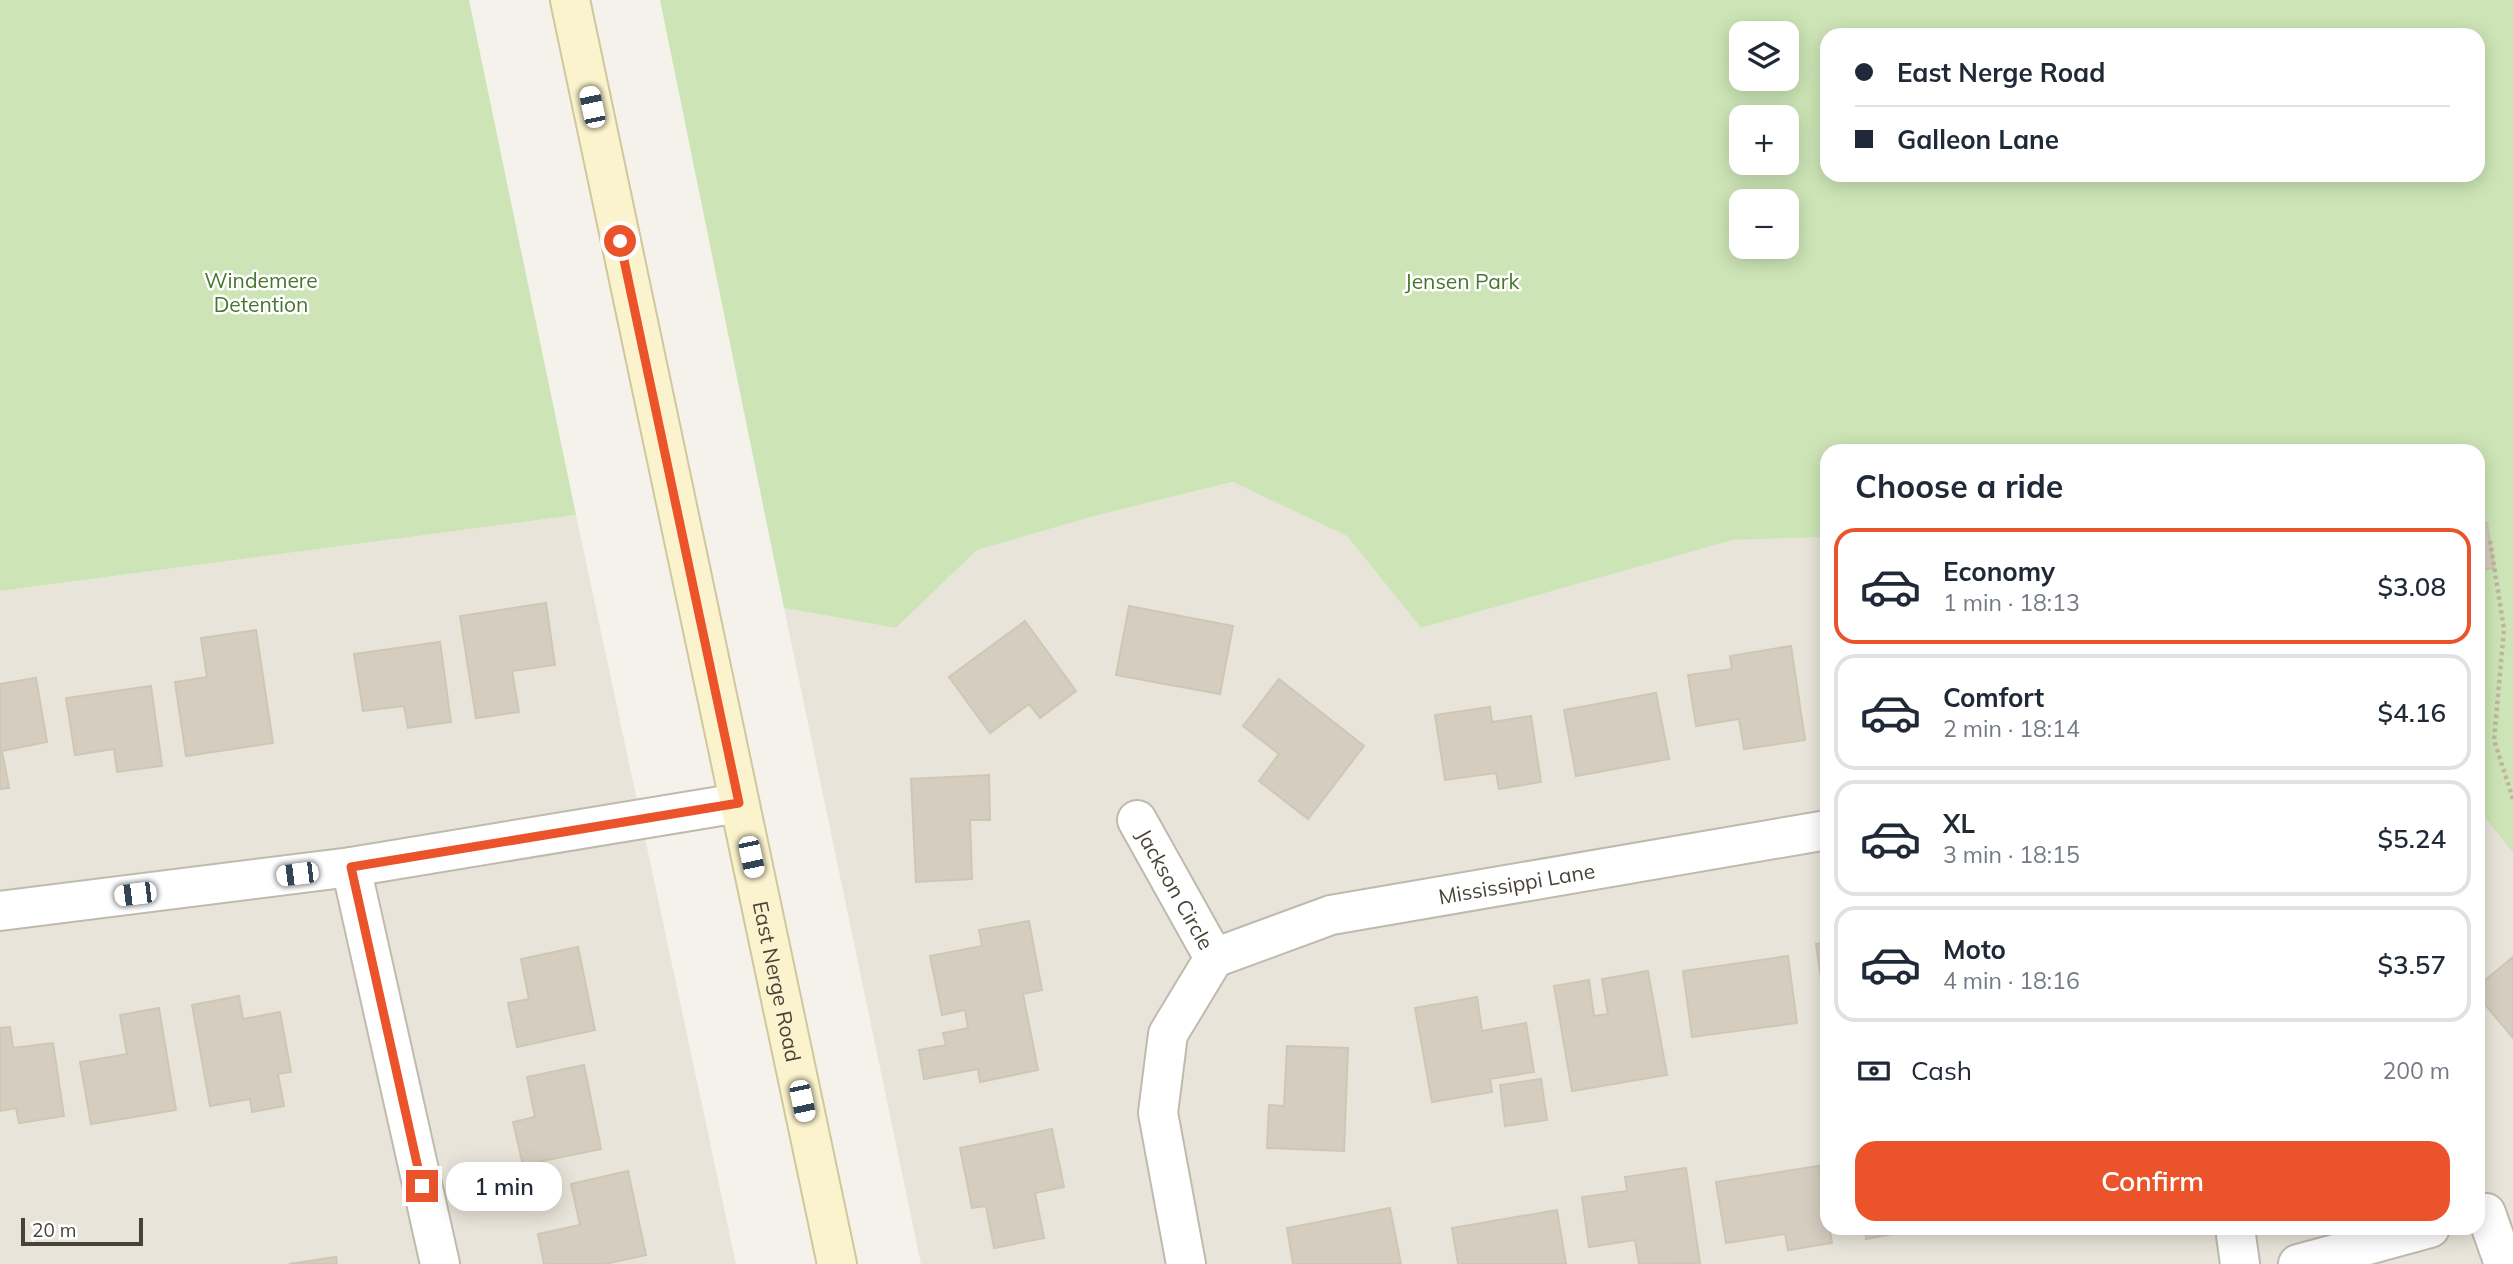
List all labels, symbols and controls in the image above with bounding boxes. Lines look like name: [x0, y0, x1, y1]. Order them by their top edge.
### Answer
map controls: [1729, 21, 1799, 259]
button: layers: [1729, 21, 1799, 91]
text: East Nerge Road: [1897, 56, 2105, 89]
car: [578, 84, 607, 130]
button: +: [1729, 105, 1799, 175]
text: Galleon Lane: [1897, 123, 2059, 156]
button: −: [1729, 189, 1799, 259]
route start: [604, 225, 636, 257]
park label: Windemere Detention: [204, 267, 318, 317]
park label: Jensen Park: [1405, 268, 1519, 294]
text: Choose a ride: [1855, 466, 2063, 506]
icon: car: [1859, 555, 1922, 618]
text: Economy: [1943, 555, 2055, 588]
text: $3.08: [2377, 570, 2446, 603]
text: 1 min · 18:13: [1943, 588, 2080, 617]
icon: car: [1859, 681, 1922, 744]
text: Comfort: [1943, 681, 2044, 714]
text: $4.16: [2377, 696, 2446, 729]
text: 2 min · 18:14: [1943, 714, 2080, 743]
icon: car: [1859, 807, 1922, 870]
text: XL: [1943, 807, 1975, 840]
text: $5.24: [2377, 822, 2446, 855]
street label: Jackson Circle: [1131, 824, 1220, 954]
car: [737, 834, 766, 880]
text: 3 min · 18:15: [1943, 840, 2080, 869]
street label: Mississippi Lane: [1436, 857, 1597, 909]
car: [275, 861, 320, 887]
car: [113, 881, 158, 907]
street label: East Nerge Road: [748, 899, 807, 1064]
icon: car: [1859, 933, 1922, 996]
text: Moto: [1943, 933, 2006, 966]
text: $3.57: [2377, 948, 2446, 981]
text: 4 min · 18:16: [1943, 966, 2080, 995]
icon: cash: [1855, 1052, 1893, 1090]
text: Cash: [1911, 1054, 1972, 1087]
text: 200 m: [2382, 1056, 2450, 1085]
car: [788, 1078, 817, 1124]
button: Confirm: [1855, 1141, 2450, 1221]
callout: 1 min: [446, 1162, 562, 1210]
route end: [406, 1170, 438, 1202]
text: 1 min: [474, 1172, 534, 1201]
scale bar: [21, 1215, 144, 1247]
text: 20 m: [32, 1218, 76, 1242]

